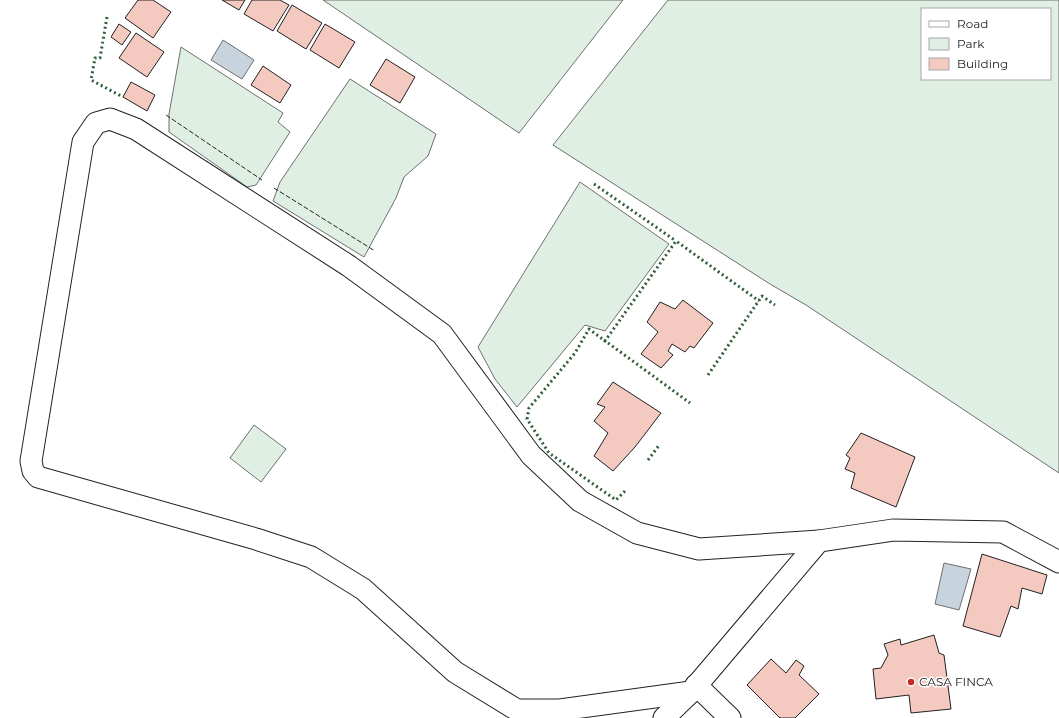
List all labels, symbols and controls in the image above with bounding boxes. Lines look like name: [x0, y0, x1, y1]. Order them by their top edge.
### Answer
legend: [921, 8, 1051, 80]
text: Road: [957, 16, 988, 31]
text: Park: [957, 36, 985, 51]
text: Building: [957, 56, 1008, 71]
place label: CASA FINCA: [919, 674, 993, 689]
marker: CASA FINCA: [906, 677, 916, 687]

